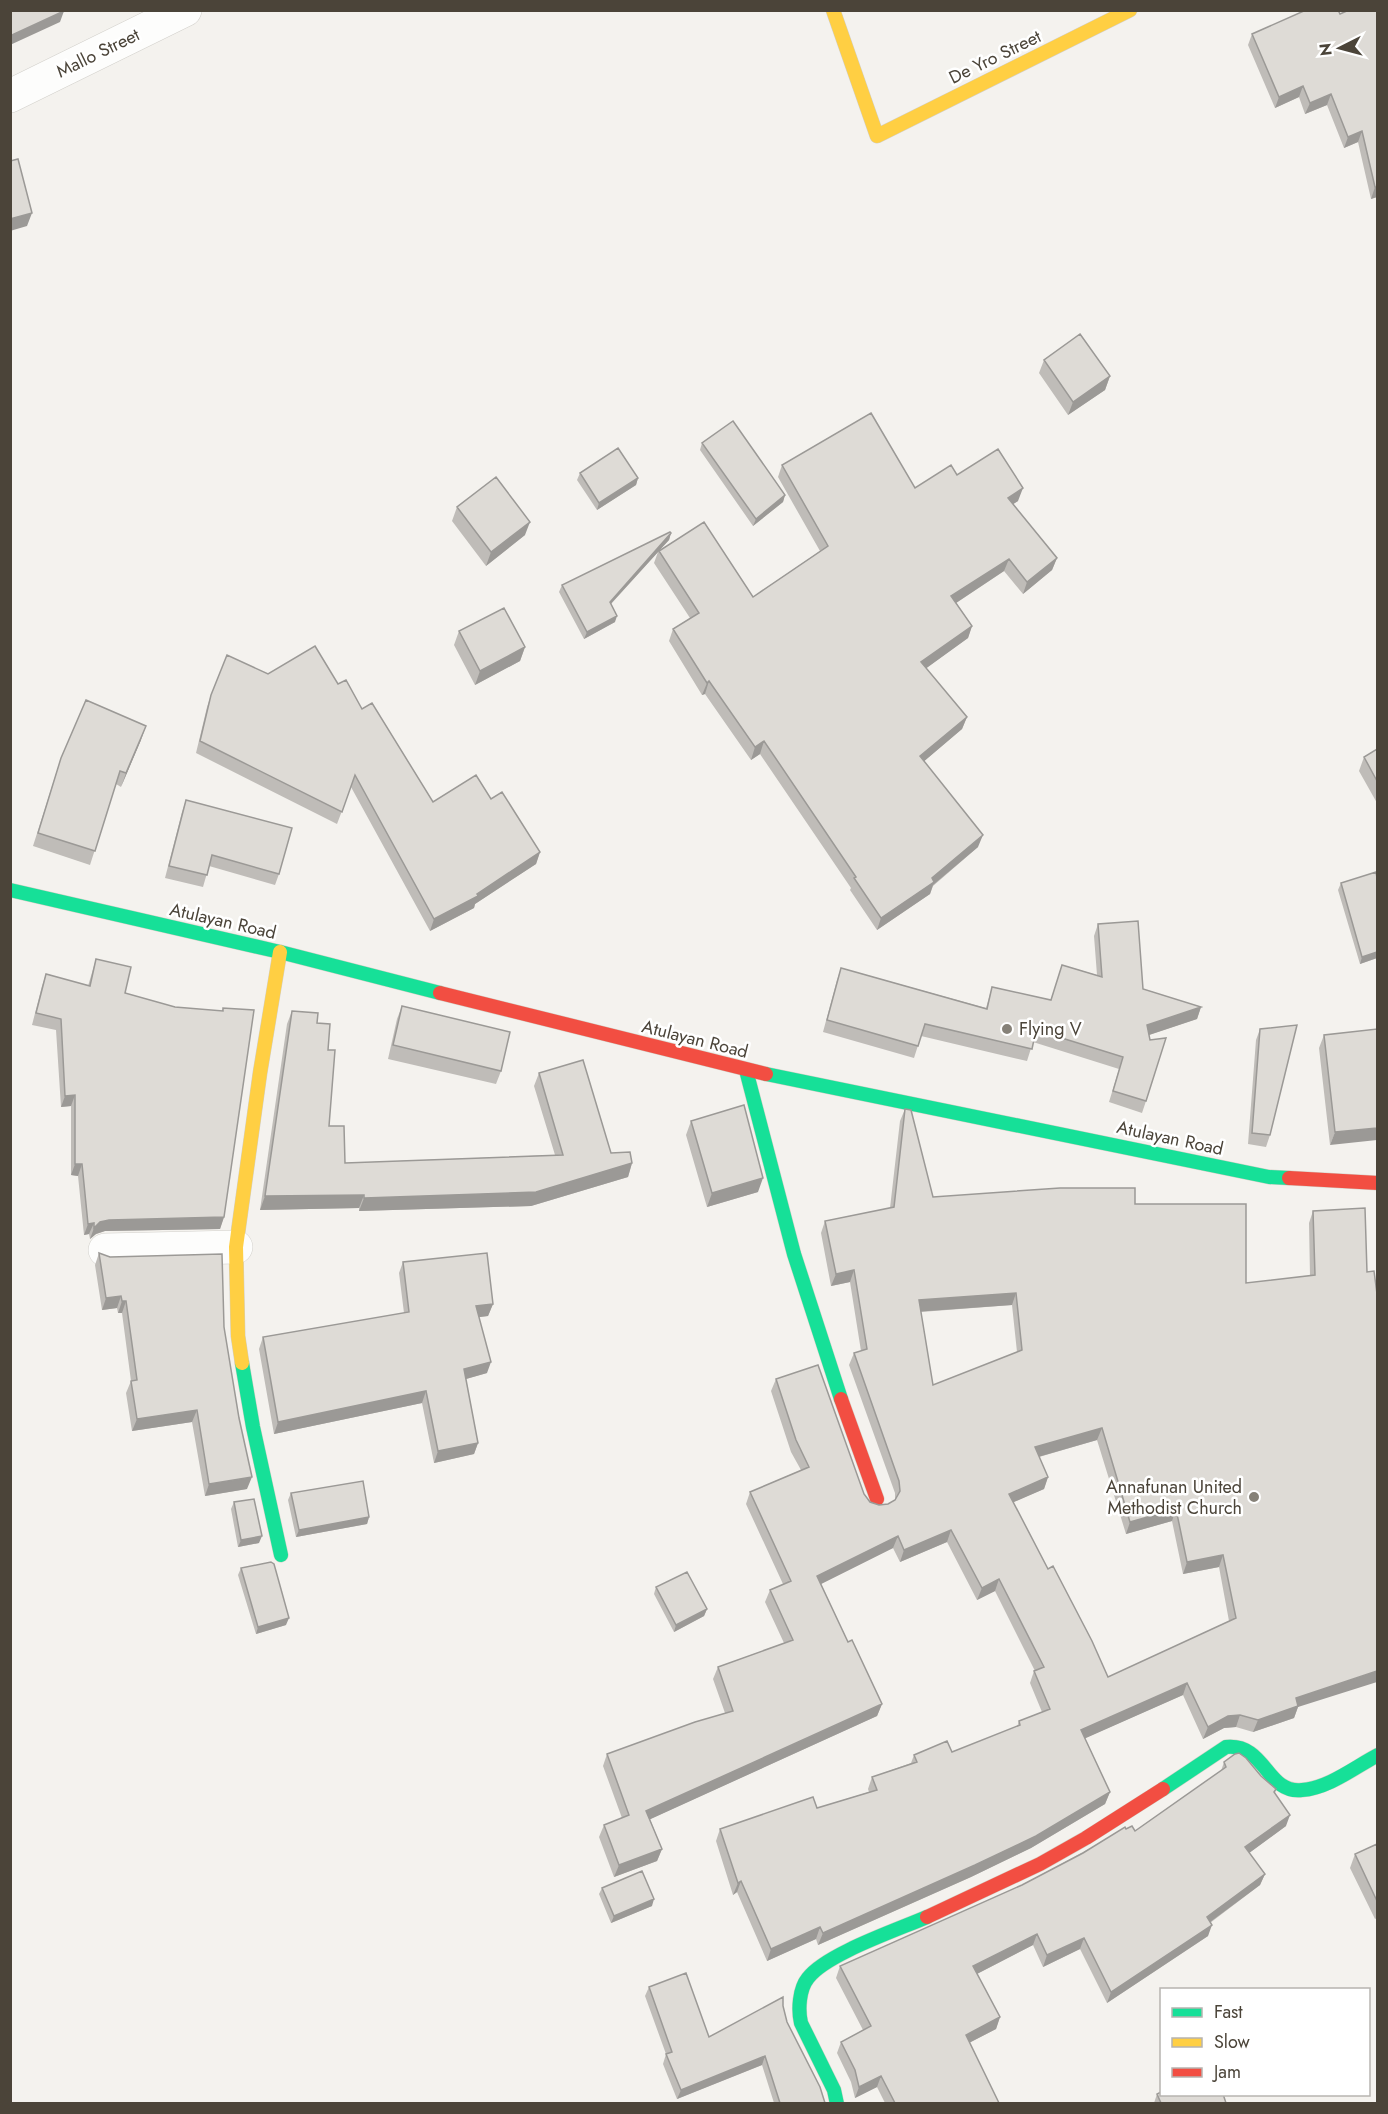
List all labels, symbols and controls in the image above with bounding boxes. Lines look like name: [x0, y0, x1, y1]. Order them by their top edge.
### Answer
north arrow: [1310, 18, 1370, 78]
street label: Mallo Street: [52, 21, 145, 84]
street label: De Yro Street: [945, 23, 1046, 91]
text: N: [1313, 42, 1338, 57]
street label: Atulayan Road: [167, 896, 279, 946]
street label: Atulayan Road: [639, 1013, 751, 1065]
place label: Flying V: [1019, 1016, 1082, 1042]
marker: Flying V: [1000, 1022, 1014, 1036]
street label: Atulayan Road: [1114, 1114, 1226, 1162]
place label: Annafunan United Methodist Church: [1106, 1474, 1242, 1521]
marker: Annafunan United Methodist Church: [1247, 1490, 1261, 1504]
legend: [1160, 1988, 1370, 2096]
text: Fast: [1214, 1999, 1243, 2025]
text: Slow: [1214, 2029, 1251, 2055]
text: Jam: [1212, 2059, 1241, 2085]

